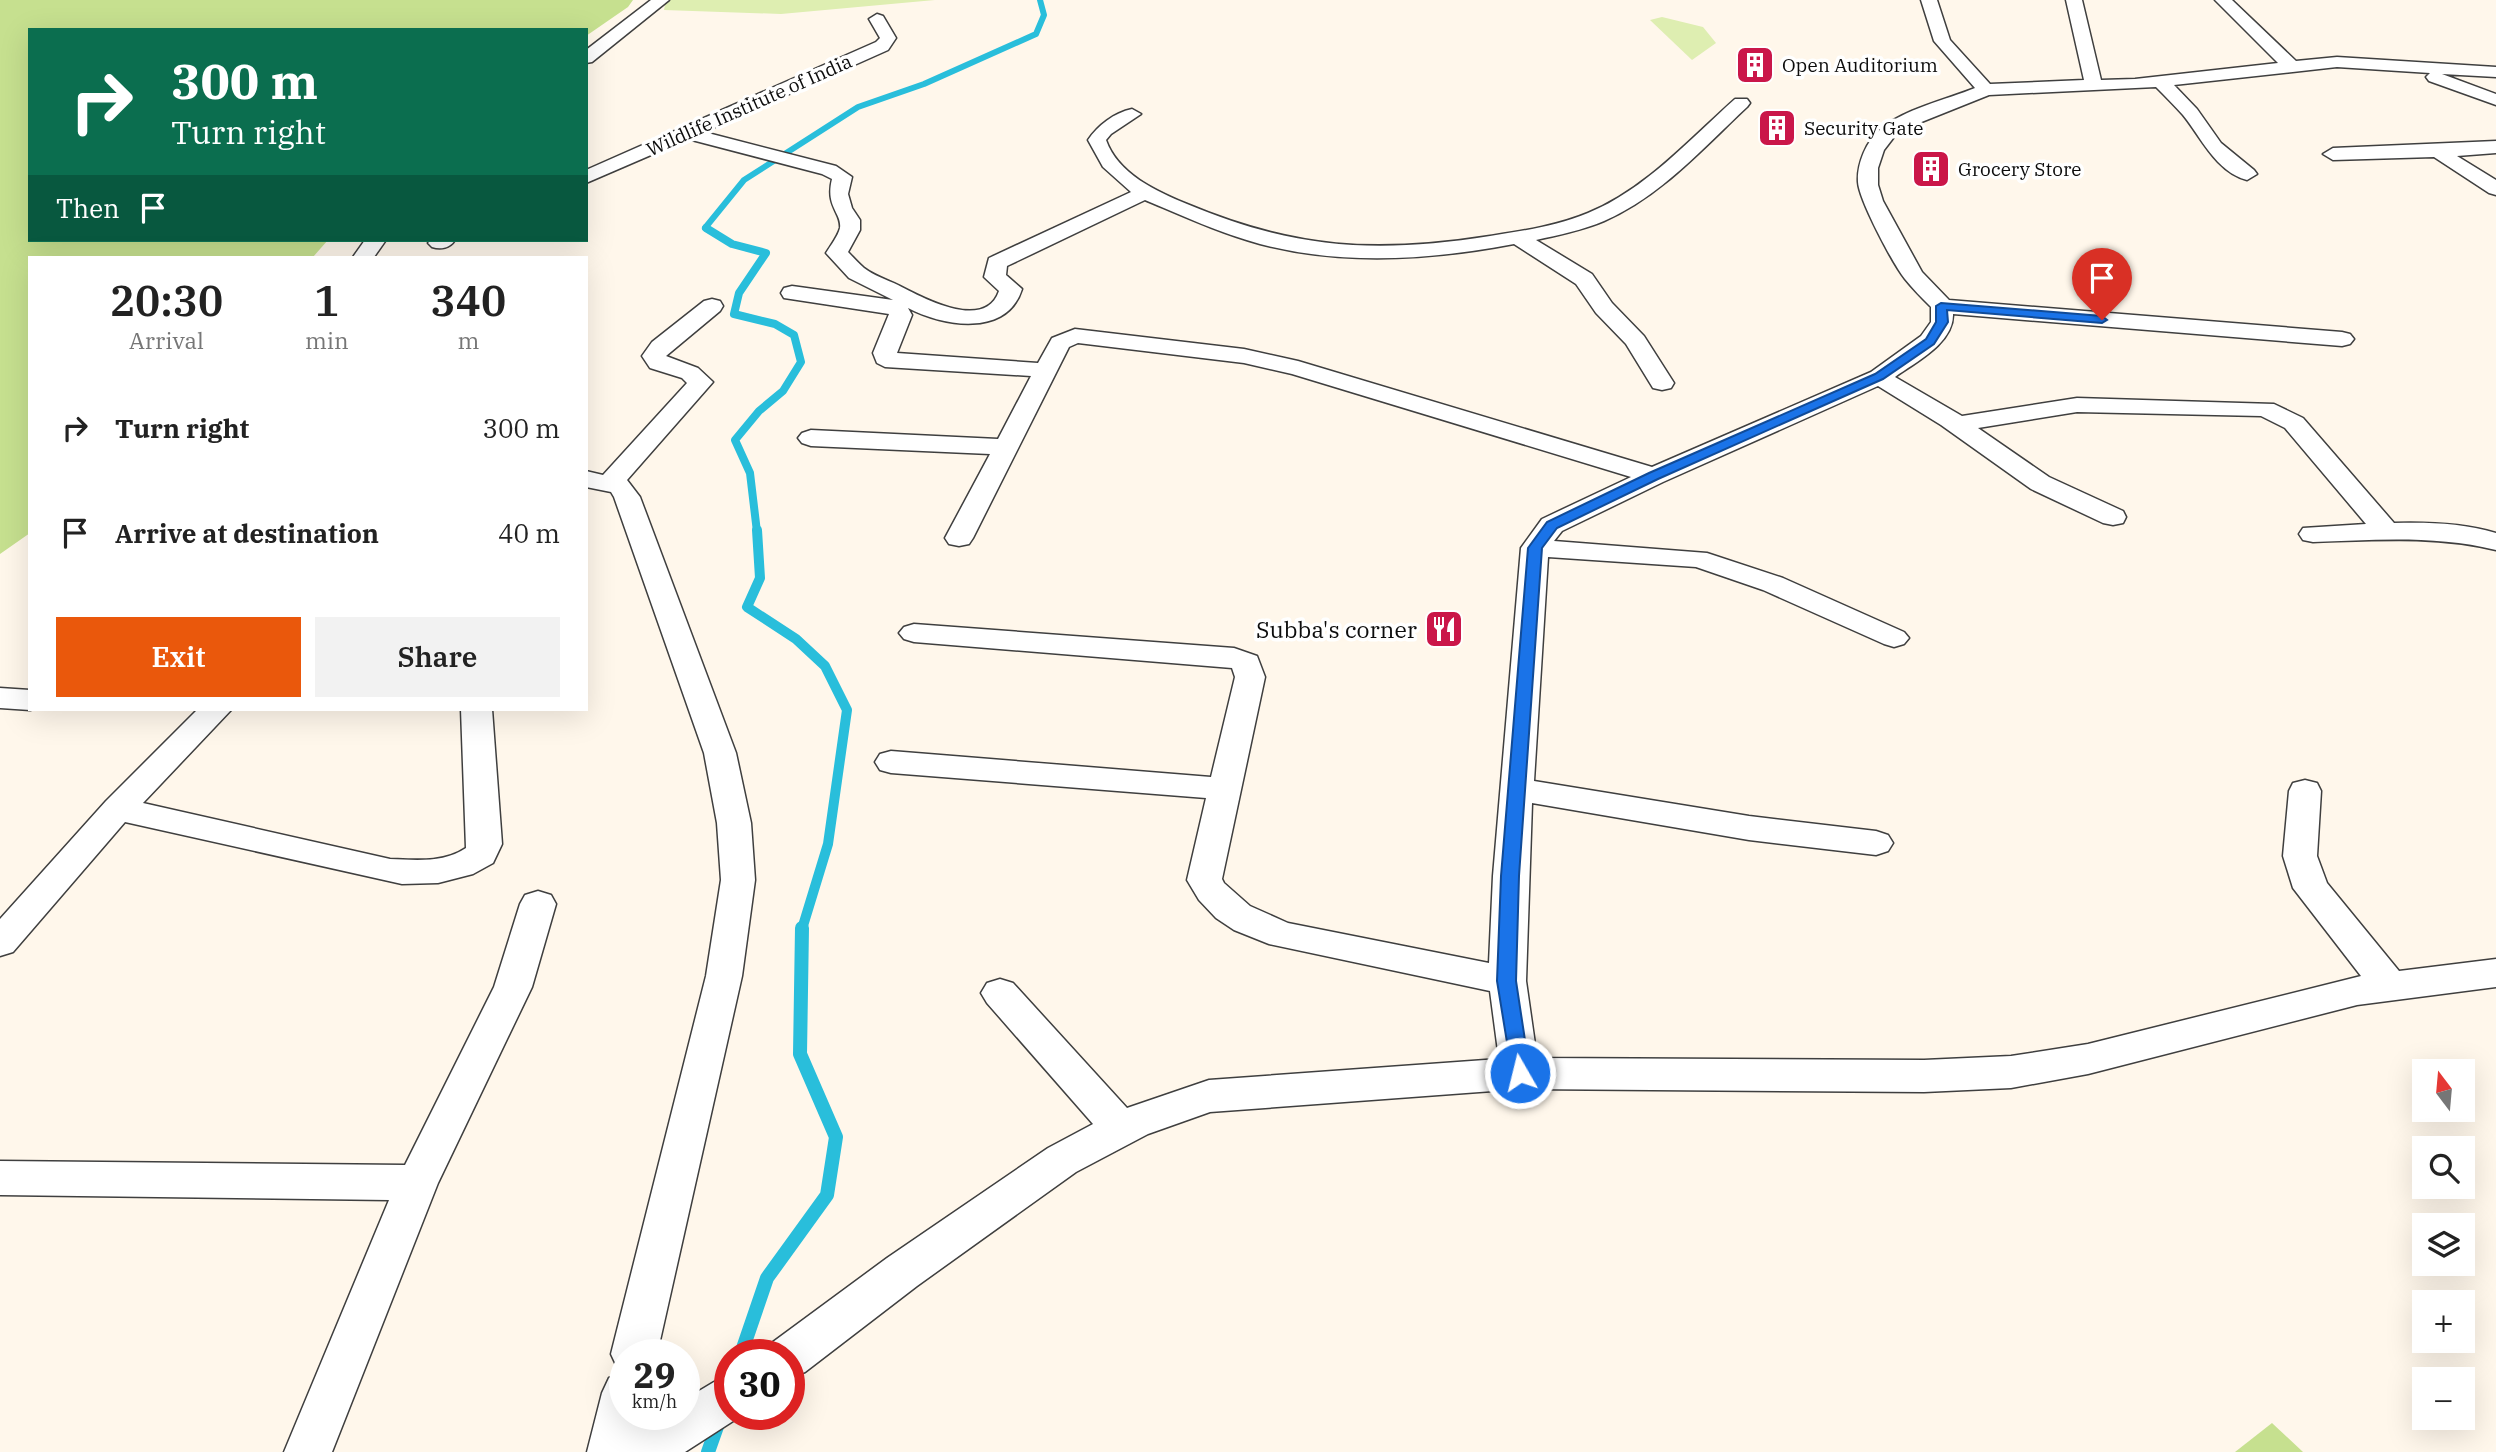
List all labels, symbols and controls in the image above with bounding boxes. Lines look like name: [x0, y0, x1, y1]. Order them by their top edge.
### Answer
building icon: Open Auditorium: [1734, 44, 1776, 86]
text: 300 m: [171, 49, 318, 112]
street label: Wildlife Institute of India: [643, 49, 855, 161]
place label: Open Auditorium: [1782, 53, 1938, 77]
icon: right: [56, 56, 147, 147]
building icon: Security Gate: [1756, 107, 1798, 149]
text: Turn right: [171, 111, 326, 153]
place label: Security Gate: [1804, 116, 1924, 140]
building icon: Grocery Store: [1910, 148, 1952, 190]
place label: Grocery Store: [1958, 157, 2082, 181]
icon: arrive: [134, 189, 172, 227]
text: Then: [56, 191, 120, 225]
pin: [2072, 248, 2132, 320]
icon: arrive: [2083, 259, 2121, 297]
text: 20:30: [110, 273, 223, 328]
text: 1: [314, 273, 339, 328]
text: 340: [431, 273, 506, 328]
text: Arrival: [129, 325, 204, 355]
text: min: [305, 325, 349, 355]
text: m: [457, 325, 479, 355]
icon: right: [56, 409, 94, 447]
text: Turn right: [115, 411, 249, 445]
text: 300 m: [482, 411, 560, 445]
icon: arrive: [56, 514, 94, 552]
text: Arrive at destination: [115, 516, 379, 550]
text: 40 m: [498, 516, 560, 550]
restaurant icon: Subba's corner: [1423, 608, 1465, 650]
place label: Subba's corner: [1256, 614, 1417, 644]
button: Exit: [56, 617, 301, 697]
button: Share: [315, 617, 560, 697]
position arrow: [1483, 1036, 1557, 1110]
north arrow: [2412, 1059, 2474, 1122]
map controls: [2412, 1059, 2475, 1430]
button: search: [2412, 1136, 2475, 1199]
button: layers: [2412, 1213, 2475, 1276]
button: +: [2412, 1290, 2475, 1353]
speed limit sign: 30: [714, 1339, 805, 1430]
text: 29: [633, 1352, 676, 1398]
button: −: [2412, 1367, 2475, 1430]
text: km/h: [632, 1390, 677, 1413]

